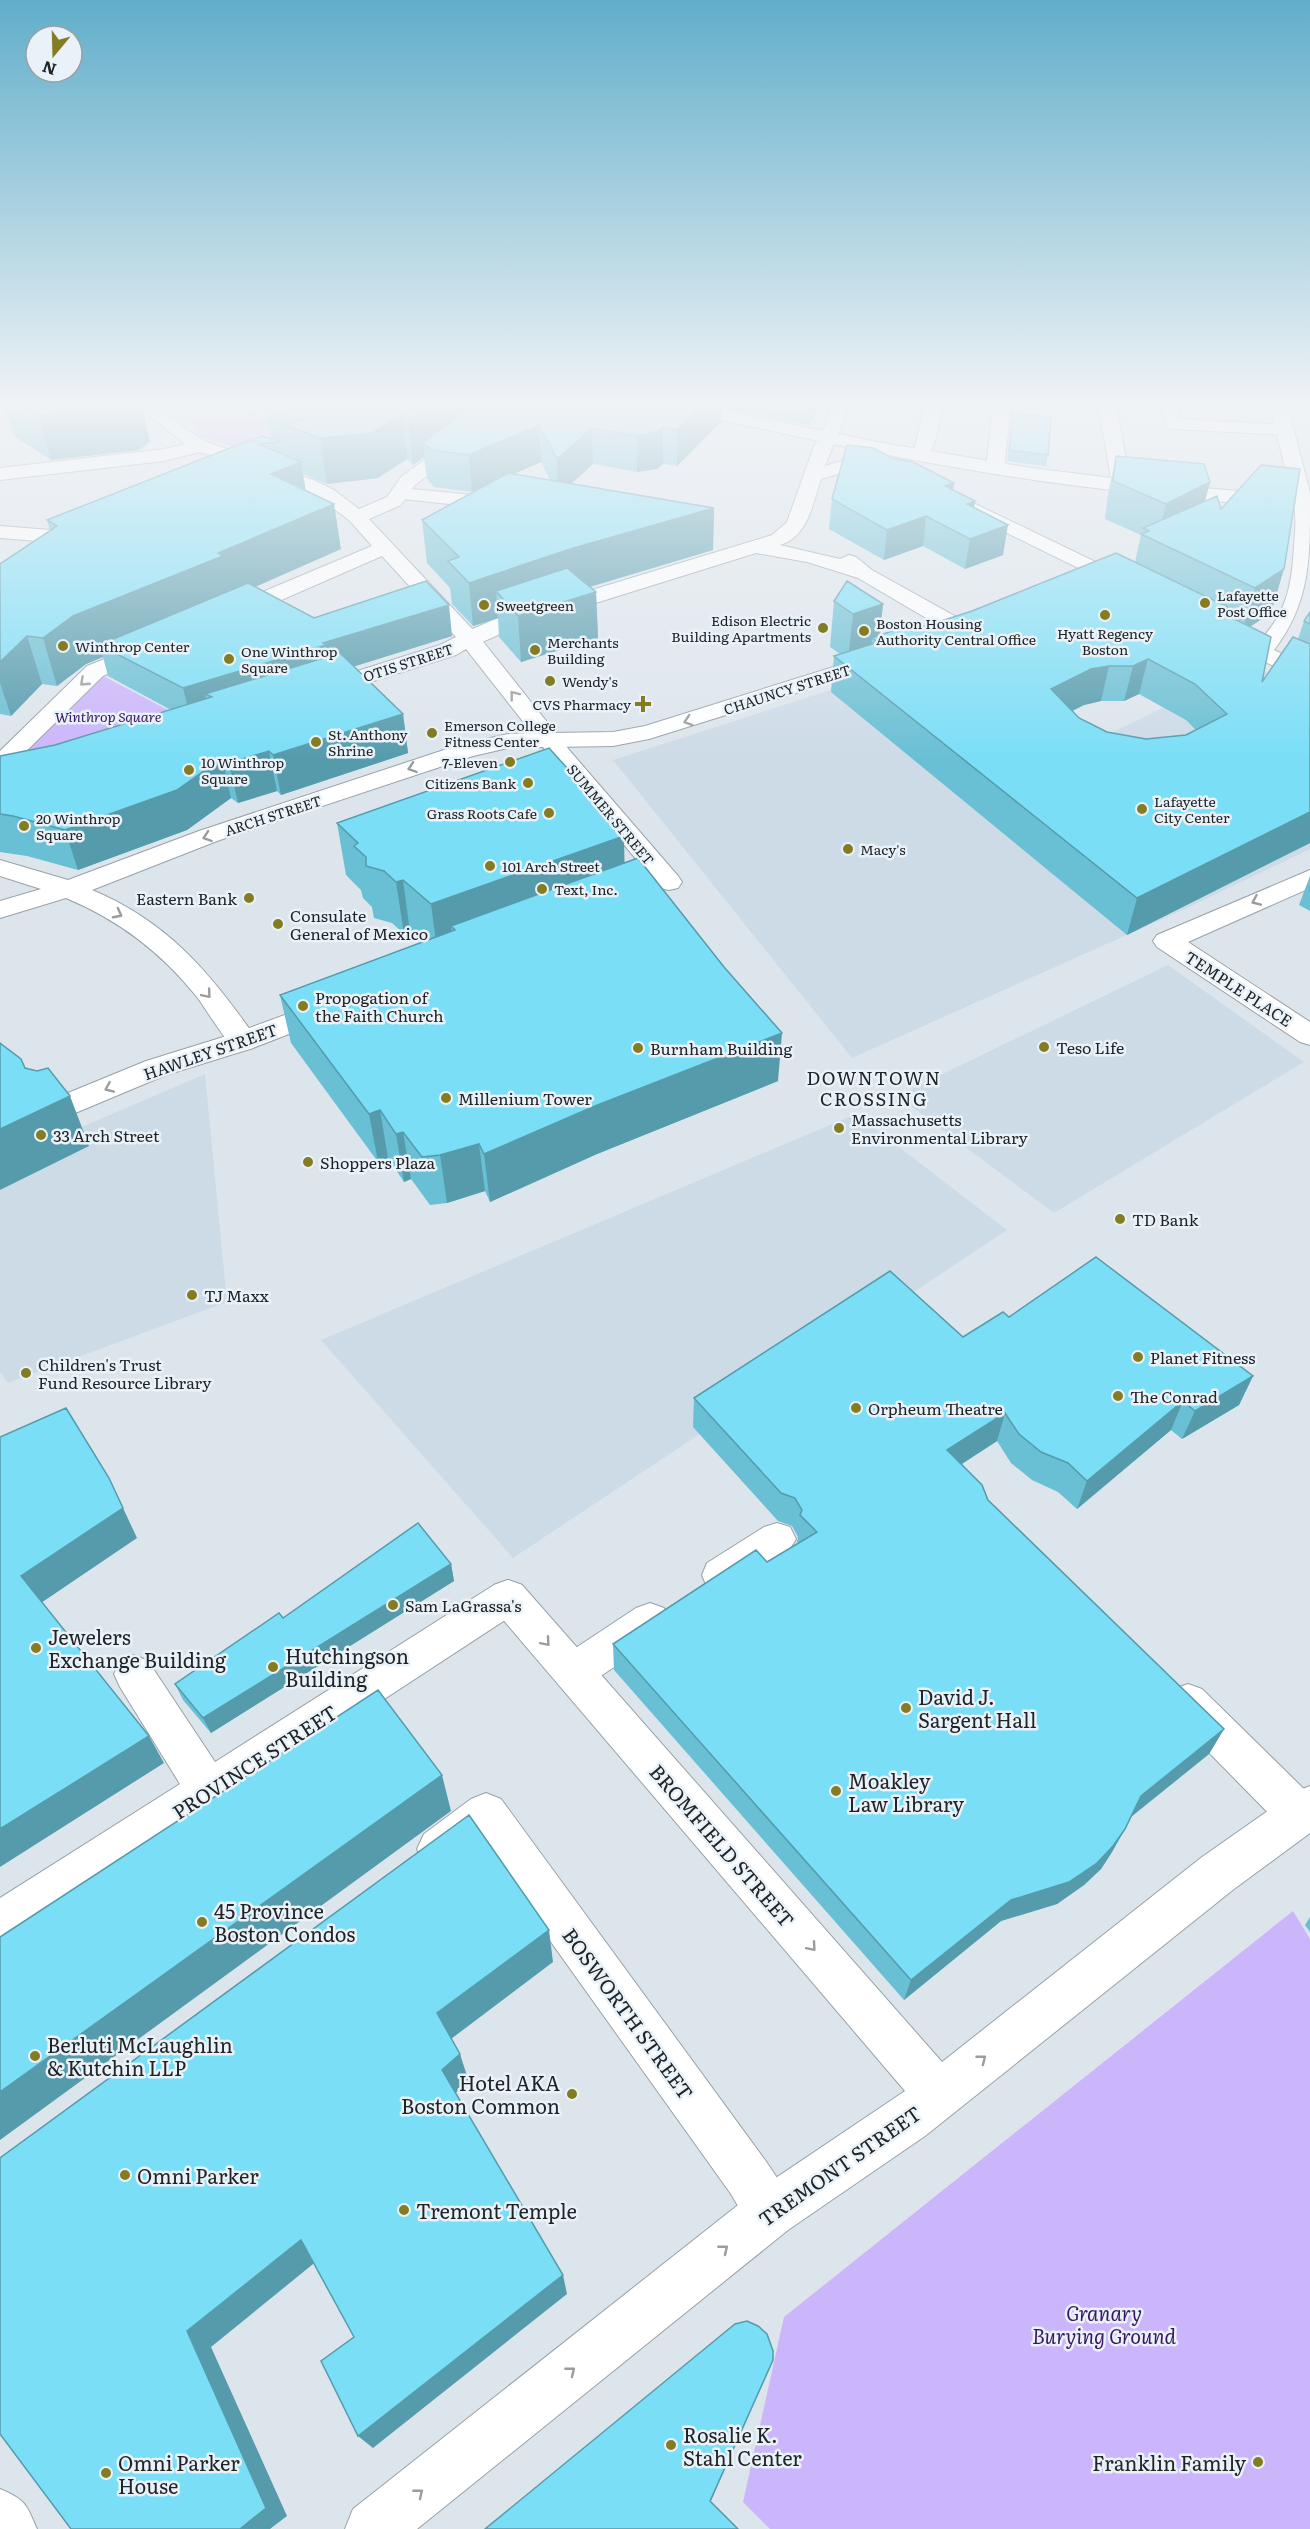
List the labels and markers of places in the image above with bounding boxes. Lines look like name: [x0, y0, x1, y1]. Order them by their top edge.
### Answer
place label: Lafayette Post Office: [1217, 585, 1287, 621]
place label: Sweetgreen: [496, 595, 574, 615]
marker: Lafayette Post Office: [1198, 596, 1212, 610]
marker: Sweetgreen: [477, 598, 491, 612]
marker: Hyatt Regency Boston: [1098, 608, 1112, 622]
place label: Edison Electric Building Apartments: [671, 610, 811, 646]
place label: Boston Housing Authority Central Office: [876, 613, 1036, 649]
marker: Edison Electric Building Apartments: [816, 621, 830, 635]
place label: Hyatt Regency Boston: [1057, 623, 1154, 659]
marker: Boston Housing Authority Central Office: [857, 624, 871, 638]
place label: Merchants Building: [547, 632, 618, 668]
place label: Winthrop Center: [75, 636, 190, 656]
marker: Winthrop Center: [56, 639, 70, 653]
place label: One Winthrop Square: [241, 641, 337, 677]
marker: Merchants Building: [528, 643, 542, 657]
marker: One Winthrop Square: [222, 652, 236, 666]
place label: Wendy's: [562, 671, 618, 691]
marker: Wendy's: [543, 674, 557, 688]
place label: CVS Pharmacy: [533, 694, 632, 714]
marker: CVS Pharmacy: [636, 697, 650, 711]
place label: Emerson College Fitness Center: [444, 715, 556, 751]
place label: St. Anthony Shrine: [328, 724, 409, 760]
marker: Emerson College Fitness Center: [425, 726, 439, 740]
marker: St. Anthony Shrine: [309, 735, 323, 749]
place label: 10 Winthrop Square: [201, 752, 284, 788]
place label: 7-Eleven: [442, 752, 498, 772]
marker: 7-Eleven: [503, 755, 517, 769]
marker: 10 Winthrop Square: [182, 763, 196, 777]
place label: Citizens Bank: [425, 773, 516, 793]
marker: Citizens Bank: [521, 776, 535, 790]
place label: Lafayette City Center: [1154, 791, 1230, 827]
marker: Lafayette City Center: [1135, 802, 1149, 816]
place label: Grass Roots Cafe: [427, 803, 537, 823]
marker: Grass Roots Cafe: [542, 806, 556, 820]
place label: 20 Winthrop Square: [36, 808, 120, 844]
marker: 20 Winthrop Square: [17, 819, 31, 833]
place label: Macy's: [860, 839, 905, 859]
marker: Macy's: [841, 842, 855, 856]
place label: 101 Arch Street: [502, 856, 600, 876]
marker: 101 Arch Street: [483, 859, 497, 873]
place label: Text, Inc.: [554, 879, 618, 899]
marker: Text, Inc.: [535, 882, 549, 896]
place label: Eastern Bank: [136, 886, 237, 910]
marker: Eastern Bank: [242, 891, 256, 905]
place label: Consulate General of Mexico: [290, 903, 428, 945]
marker: Consulate General of Mexico: [271, 917, 285, 931]
place label: Propogation of the Faith Church: [315, 985, 444, 1027]
marker: Propogation of the Faith Church: [296, 999, 310, 1013]
place label: Teso Life: [1056, 1035, 1124, 1059]
place label: Burnham Building: [650, 1036, 793, 1060]
marker: Teso Life: [1037, 1040, 1051, 1054]
marker: Burnham Building: [631, 1041, 645, 1055]
place label: Millenium Tower: [458, 1086, 592, 1110]
marker: Millenium Tower: [439, 1091, 453, 1105]
place label: Massachusetts Environmental Library: [851, 1107, 1029, 1149]
marker: Massachusetts Environmental Library: [832, 1121, 846, 1135]
place label: 33 Arch Street: [53, 1123, 160, 1147]
marker: 33 Arch Street: [34, 1128, 48, 1142]
place label: Shoppers Plaza: [320, 1150, 435, 1174]
marker: Shoppers Plaza: [301, 1155, 315, 1169]
place label: TD Bank: [1132, 1207, 1199, 1231]
marker: TD Bank: [1113, 1212, 1127, 1226]
place label: TJ Maxx: [204, 1283, 270, 1307]
marker: TJ Maxx: [185, 1288, 199, 1302]
place label: Planet Fitness: [1150, 1345, 1255, 1369]
marker: Planet Fitness: [1131, 1350, 1145, 1364]
place label: Children's Trust Fund Resource Library: [38, 1352, 212, 1394]
marker: Children's Trust Fund Resource Library: [19, 1366, 33, 1380]
place label: The Conrad: [1130, 1384, 1218, 1408]
marker: The Conrad: [1111, 1389, 1125, 1403]
place label: Orpheum Theatre: [868, 1396, 1003, 1420]
marker: Orpheum Theatre: [849, 1401, 863, 1415]
place label: Sam LaGrassa's: [405, 1593, 521, 1617]
marker: Sam LaGrassa's: [386, 1598, 400, 1612]
place label: Jewelers Exchange Building: [48, 1621, 227, 1674]
place label: Hutchingson Building: [285, 1640, 409, 1693]
marker: Jewelers Exchange Building: [29, 1641, 43, 1655]
marker: Hutchingson Building: [266, 1660, 280, 1674]
place label: David J. Sargent Hall: [918, 1681, 1037, 1734]
marker: David J. Sargent Hall: [899, 1701, 913, 1715]
place label: Moakley Law Library: [848, 1765, 964, 1818]
marker: Moakley Law Library: [829, 1784, 843, 1798]
place label: 45 Province Boston Condos: [214, 1895, 355, 1948]
marker: 45 Province Boston Condos: [195, 1915, 209, 1929]
place label: Berluti McLaughlin & Kutchin LLP: [47, 2029, 233, 2082]
marker: Berluti McLaughlin & Kutchin LLP: [28, 2049, 42, 2063]
place label: Hotel AKA Boston Common: [401, 2067, 560, 2120]
marker: Hotel AKA Boston Common: [565, 2087, 579, 2101]
place label: Omni Parker: [137, 2160, 259, 2190]
marker: Omni Parker: [118, 2168, 132, 2182]
place label: Tremont Temple: [416, 2195, 577, 2225]
marker: Tremont Temple: [397, 2203, 411, 2217]
place label: Rosalie K. Stahl Center: [683, 2419, 802, 2472]
marker: Rosalie K. Stahl Center: [664, 2438, 678, 2452]
place label: Omni Parker House: [118, 2447, 240, 2500]
place label: Franklin Family: [1092, 2447, 1246, 2477]
marker: Franklin Family: [1251, 2455, 1265, 2469]
marker: Omni Parker House: [99, 2466, 113, 2480]

